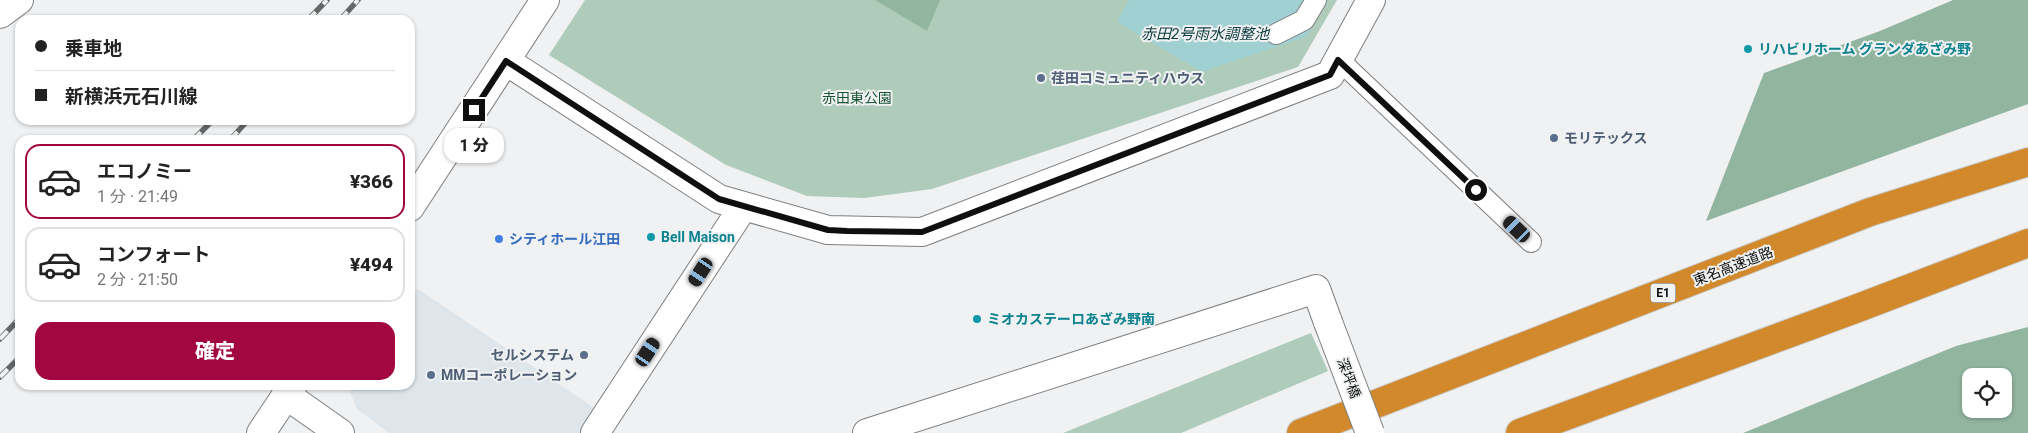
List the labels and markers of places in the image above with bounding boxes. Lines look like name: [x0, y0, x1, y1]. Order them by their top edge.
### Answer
place label: リハビリホーム グランダあざみ野: [1758, 41, 1971, 57]
marker: リハビリホーム グランダあざみ野: [1742, 43, 1754, 55]
place label: 荏田コミュニティハウス: [1051, 70, 1204, 86]
marker: 荏田コミュニティハウス: [1035, 72, 1047, 84]
place label: モリテックス: [1564, 130, 1648, 146]
marker: モリテックス: [1548, 132, 1560, 144]
place label: Bell Maison: [661, 229, 735, 245]
place label: シティホール江田: [509, 231, 620, 247]
marker: Bell Maison: [645, 231, 657, 243]
marker: シティホール江田: [493, 233, 505, 245]
place label: ミオカステーロあざみ野南: [987, 311, 1155, 327]
marker: ミオカステーロあざみ野南: [971, 313, 983, 325]
place label: セルシステム: [490, 347, 574, 363]
marker: セルシステム: [578, 349, 590, 361]
place label: MMコーポレーション: [441, 367, 577, 383]
marker: MMコーポレーション: [425, 369, 437, 381]

